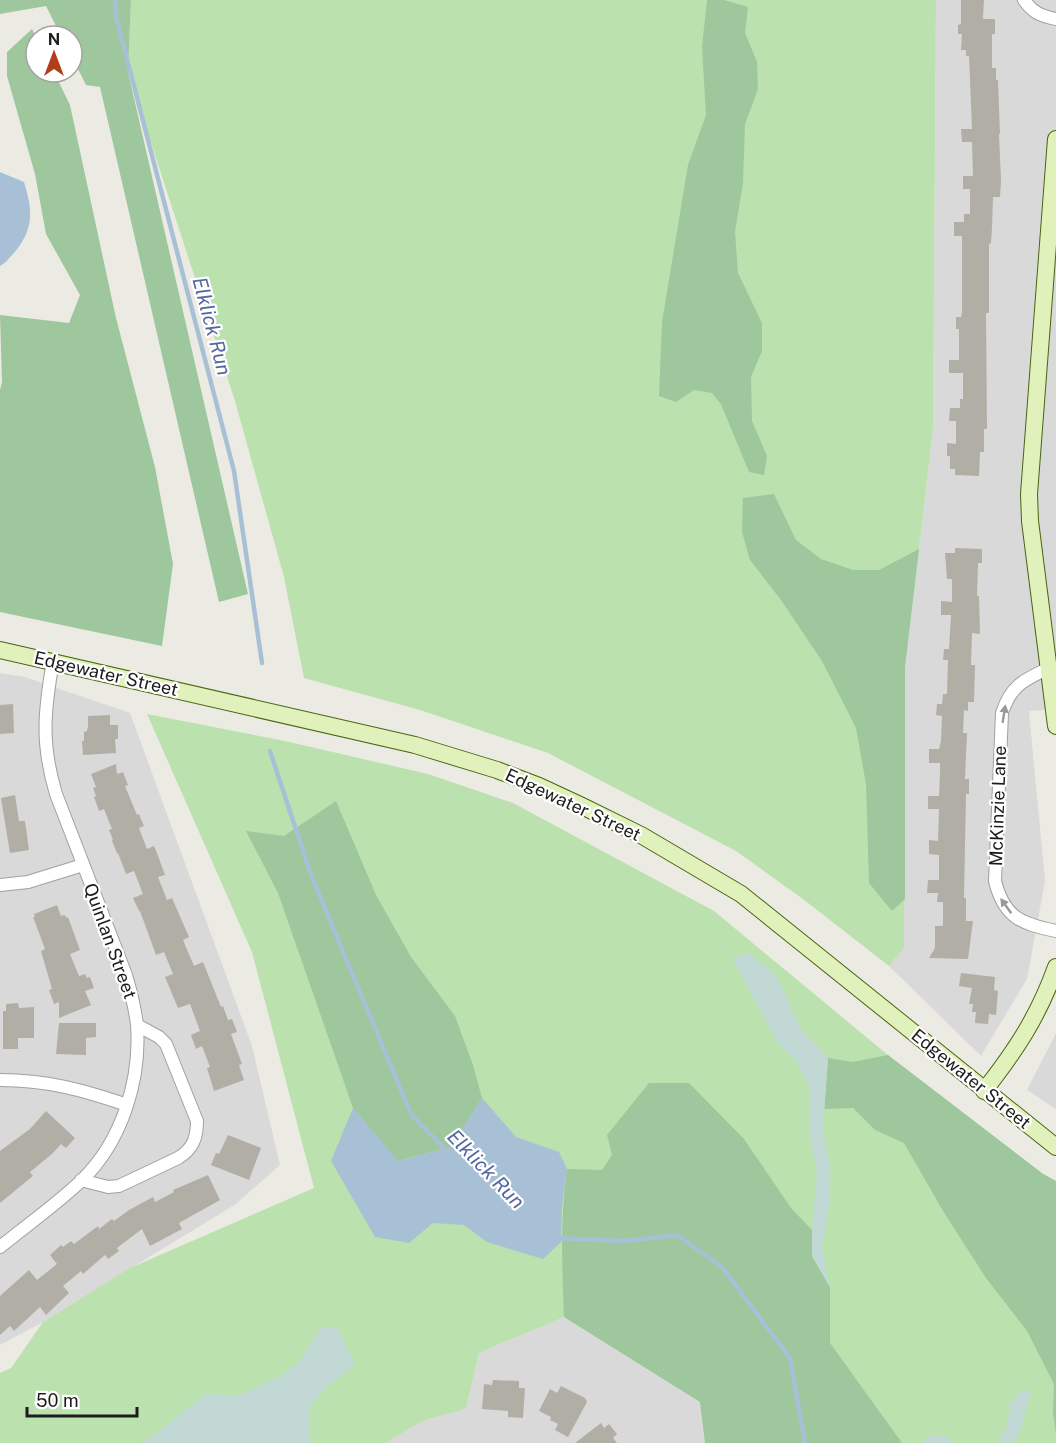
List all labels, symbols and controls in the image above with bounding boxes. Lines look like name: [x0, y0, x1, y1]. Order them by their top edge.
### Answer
north arrow: [24, 24, 84, 84]
text: N: [48, 30, 60, 49]
water label: Elklick Run: [187, 274, 237, 378]
street label: Edgewater Street: [32, 647, 180, 700]
one-way arrow: [999, 704, 1008, 723]
street label: McKinzie Lane: [985, 745, 1010, 867]
street label: Edgewater Street: [502, 764, 644, 845]
street label: Quinlan Street: [80, 880, 141, 1002]
one-way arrow: [1000, 898, 1012, 913]
street label: Edgewater Street: [908, 1024, 1035, 1133]
water label: Elklick Run: [442, 1124, 530, 1214]
scale bar: [27, 1380, 136, 1418]
text: 50 m: [36, 1390, 79, 1411]

